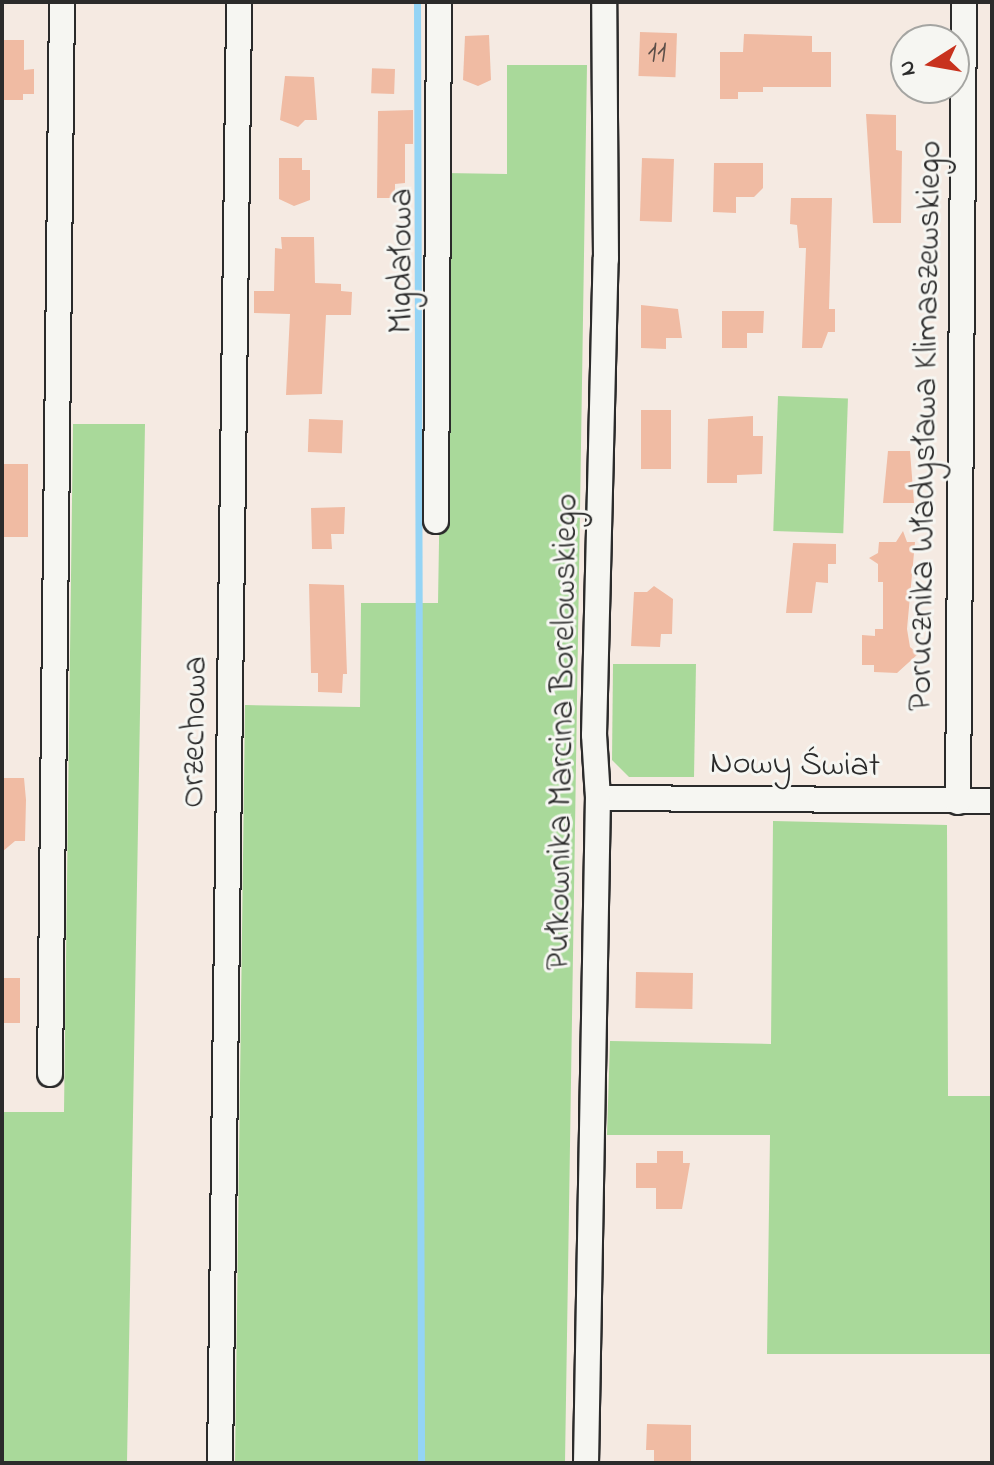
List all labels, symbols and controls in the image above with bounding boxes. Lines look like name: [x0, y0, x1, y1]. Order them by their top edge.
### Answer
north arrow: [890, 24, 970, 104]
house number: 11: [647, 36, 667, 72]
text: N: [891, 58, 926, 79]
street label: Porucznika Władysława Klimaszewskiego: [902, 140, 952, 712]
street label: Migdałowa: [383, 188, 423, 334]
street label: Pułkownika Marcina Borelowskiego: [539, 493, 589, 971]
street label: Orzechowa: [174, 656, 218, 808]
street label: Nowy Świat: [709, 744, 881, 788]

